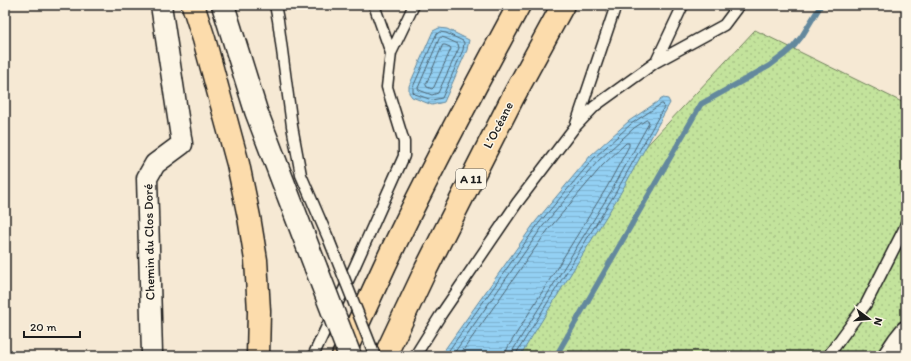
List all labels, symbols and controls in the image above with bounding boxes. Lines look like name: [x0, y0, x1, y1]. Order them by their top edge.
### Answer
street label: L’Océane: [480, 99, 516, 151]
road number: A 11: [456, 169, 486, 189]
street label: Chemin du Clos Doré: [140, 184, 158, 300]
north arrow: [849, 299, 889, 339]
scale bar: [24, 313, 80, 339]
text: N: [871, 316, 885, 327]
text: 20 m: [30, 320, 57, 334]

